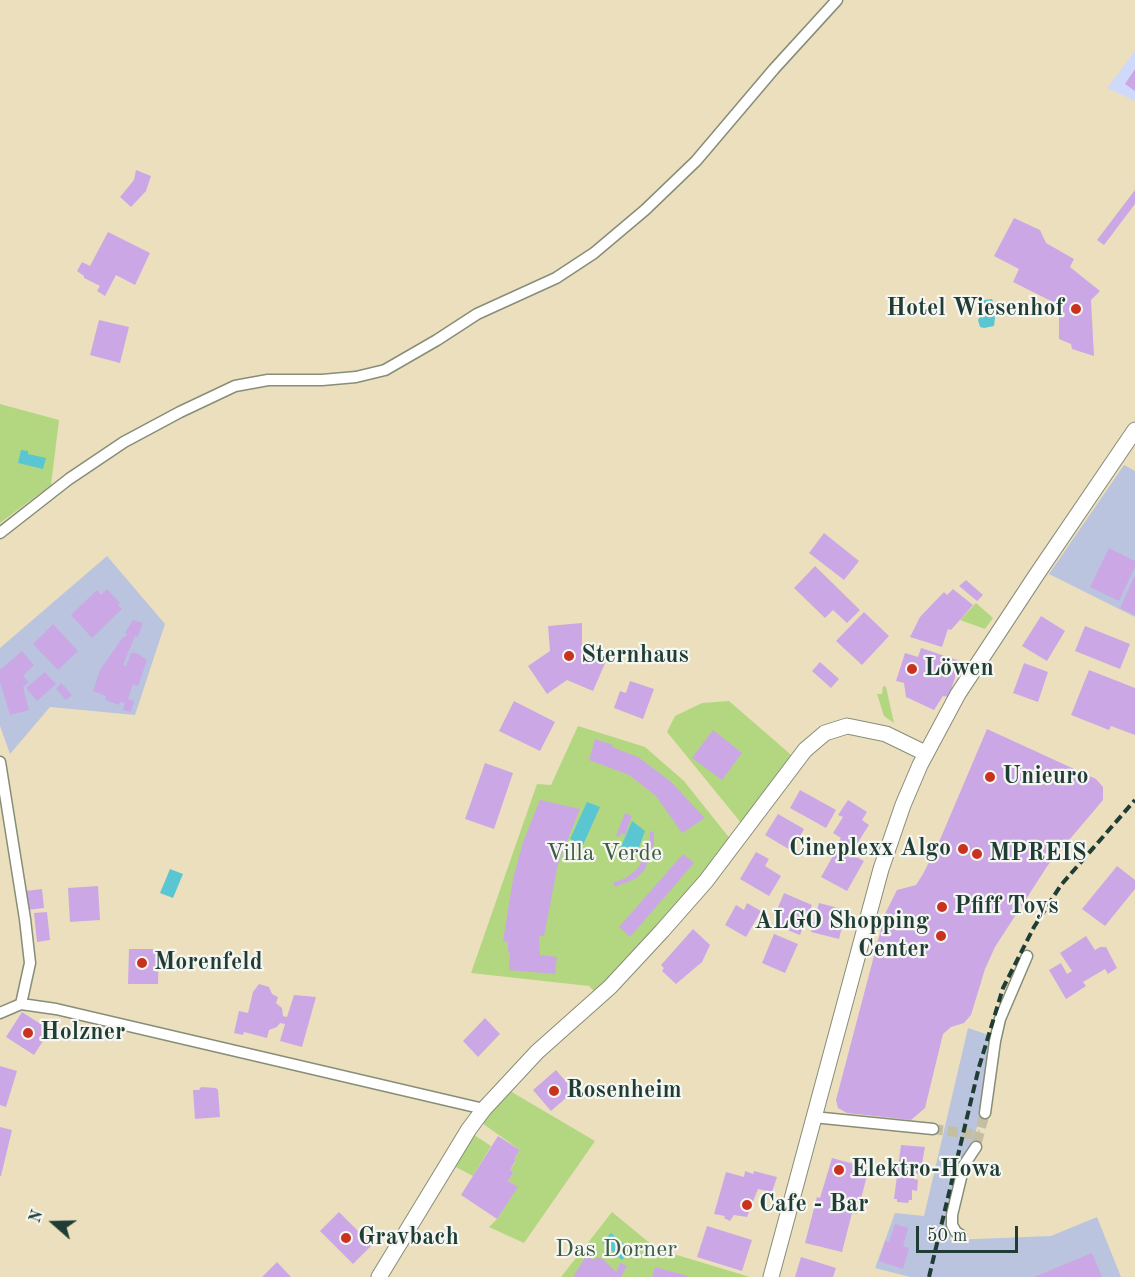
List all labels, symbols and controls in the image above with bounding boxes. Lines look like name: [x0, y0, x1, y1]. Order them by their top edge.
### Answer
place label: Hotel Wiesenhof: [886, 295, 1064, 323]
marker: Hotel Wiesenhof: [1069, 302, 1083, 316]
place label: Sternhaus: [581, 642, 689, 670]
marker: Sternhaus: [562, 649, 576, 663]
place label: Löwen: [924, 655, 994, 683]
marker: Löwen: [905, 662, 919, 676]
place label: Unieuro: [1002, 763, 1089, 791]
marker: Unieuro: [983, 770, 997, 784]
place label: Cineplexx Algo: [789, 835, 951, 863]
park label: Villa Verde: [546, 840, 662, 868]
place label: MPREIS: [989, 840, 1087, 868]
marker: Cineplexx Algo: [956, 842, 970, 856]
marker: MPREIS: [970, 847, 984, 861]
place label: Pfiff Toys: [954, 893, 1058, 921]
marker: Pfiff Toys: [935, 900, 949, 914]
place label: ALGO Shopping Center: [754, 908, 929, 964]
marker: ALGO Shopping Center: [934, 929, 948, 943]
place label: Morenfeld: [154, 949, 263, 977]
marker: Morenfeld: [135, 956, 149, 970]
place label: Holzner: [40, 1019, 125, 1047]
marker: Holzner: [21, 1026, 35, 1040]
place label: Rosenheim: [566, 1077, 682, 1105]
marker: Rosenheim: [547, 1084, 561, 1098]
place label: Elektro-Howa: [851, 1156, 1001, 1184]
marker: Elektro-Howa: [832, 1163, 846, 1177]
place label: Cafe - Bar: [759, 1191, 869, 1219]
north arrow: [24, 1193, 84, 1253]
marker: Cafe - Bar: [740, 1198, 754, 1212]
text: N: [27, 1208, 47, 1225]
scale bar: [919, 1214, 1021, 1252]
place label: Gravbach: [358, 1224, 459, 1252]
text: 50 m: [927, 1227, 967, 1245]
marker: Gravbach: [339, 1231, 353, 1245]
park label: Das Dorner: [555, 1236, 677, 1264]

